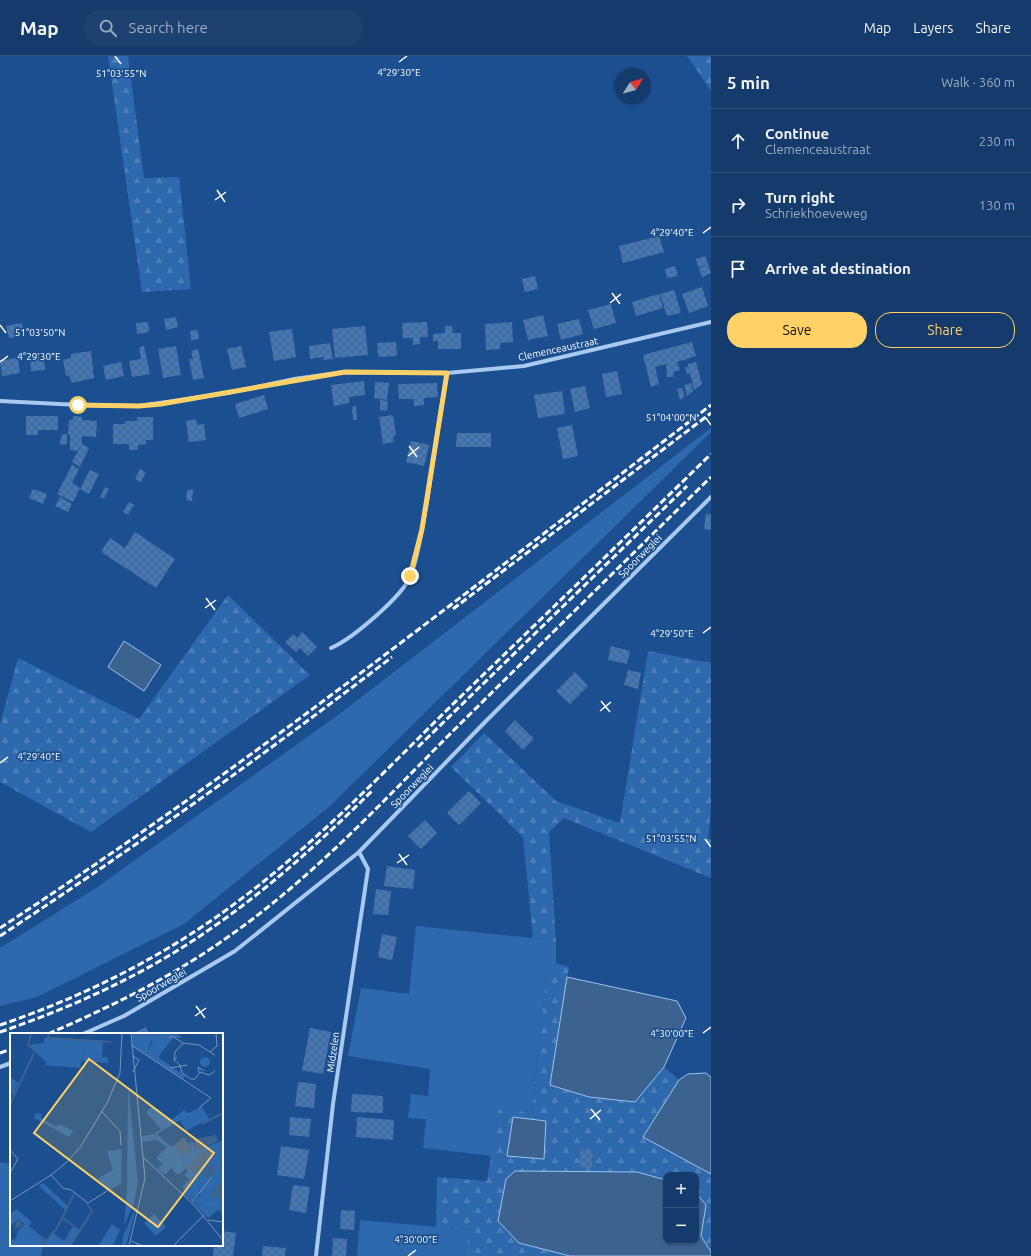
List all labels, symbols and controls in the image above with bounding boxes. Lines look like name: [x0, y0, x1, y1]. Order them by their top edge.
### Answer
search box: [83, 10, 363, 46]
text: Map: [20, 17, 59, 39]
icon: search: [97, 17, 119, 39]
text: Search here: [129, 19, 208, 36]
text: Map: [864, 20, 891, 36]
text: Layers: [913, 20, 953, 36]
text: Share: [975, 20, 1011, 36]
text: 4°29'30"E: [377, 67, 421, 78]
text: 51°03'55"N: [96, 68, 146, 79]
north arrow: [615, 68, 651, 104]
text: 5 min: [727, 73, 770, 92]
text: Walk · 360 m: [941, 75, 1015, 89]
text: Continue: [765, 125, 829, 142]
icon: ahead: [727, 130, 749, 152]
text: 230 m: [979, 134, 1015, 148]
text: Clemenceaustraat: [765, 142, 871, 156]
text: Turn right: [765, 189, 835, 206]
icon: right: [727, 194, 749, 216]
text: 130 m: [979, 198, 1015, 212]
text: Schriekhoeveweg: [765, 206, 868, 220]
text: 4°29'40"E: [650, 227, 694, 238]
icon: arrive: [727, 258, 749, 280]
text: Arrive at destination: [765, 260, 911, 277]
button: Save: [727, 312, 867, 348]
button: Share: [875, 312, 1015, 348]
text: 51°03'50"N: [15, 327, 65, 338]
street label: Clemenceaustraat: [517, 335, 599, 363]
text: 4°29'30"E: [17, 351, 61, 362]
route start: [69, 396, 87, 414]
text: 51°04'00"N: [646, 412, 696, 423]
street label: Spoorweglei: [616, 532, 664, 580]
route end: [401, 567, 419, 585]
text: 4°29'50"E: [650, 628, 694, 639]
text: 4°29'40"E: [17, 751, 61, 762]
street label: Spoorweglei: [388, 762, 436, 810]
text: 51°03'55"N: [646, 833, 696, 844]
street label: Spoorweglei: [134, 966, 188, 1004]
text: 4°30'00"E: [650, 1028, 694, 1039]
street label: Midzelen: [325, 1031, 341, 1073]
inset map: [10, 1033, 223, 1246]
map controls: [663, 1172, 699, 1244]
button: +: [663, 1172, 699, 1208]
button: −: [663, 1208, 699, 1244]
text: 4°30'00"E: [394, 1234, 438, 1245]

